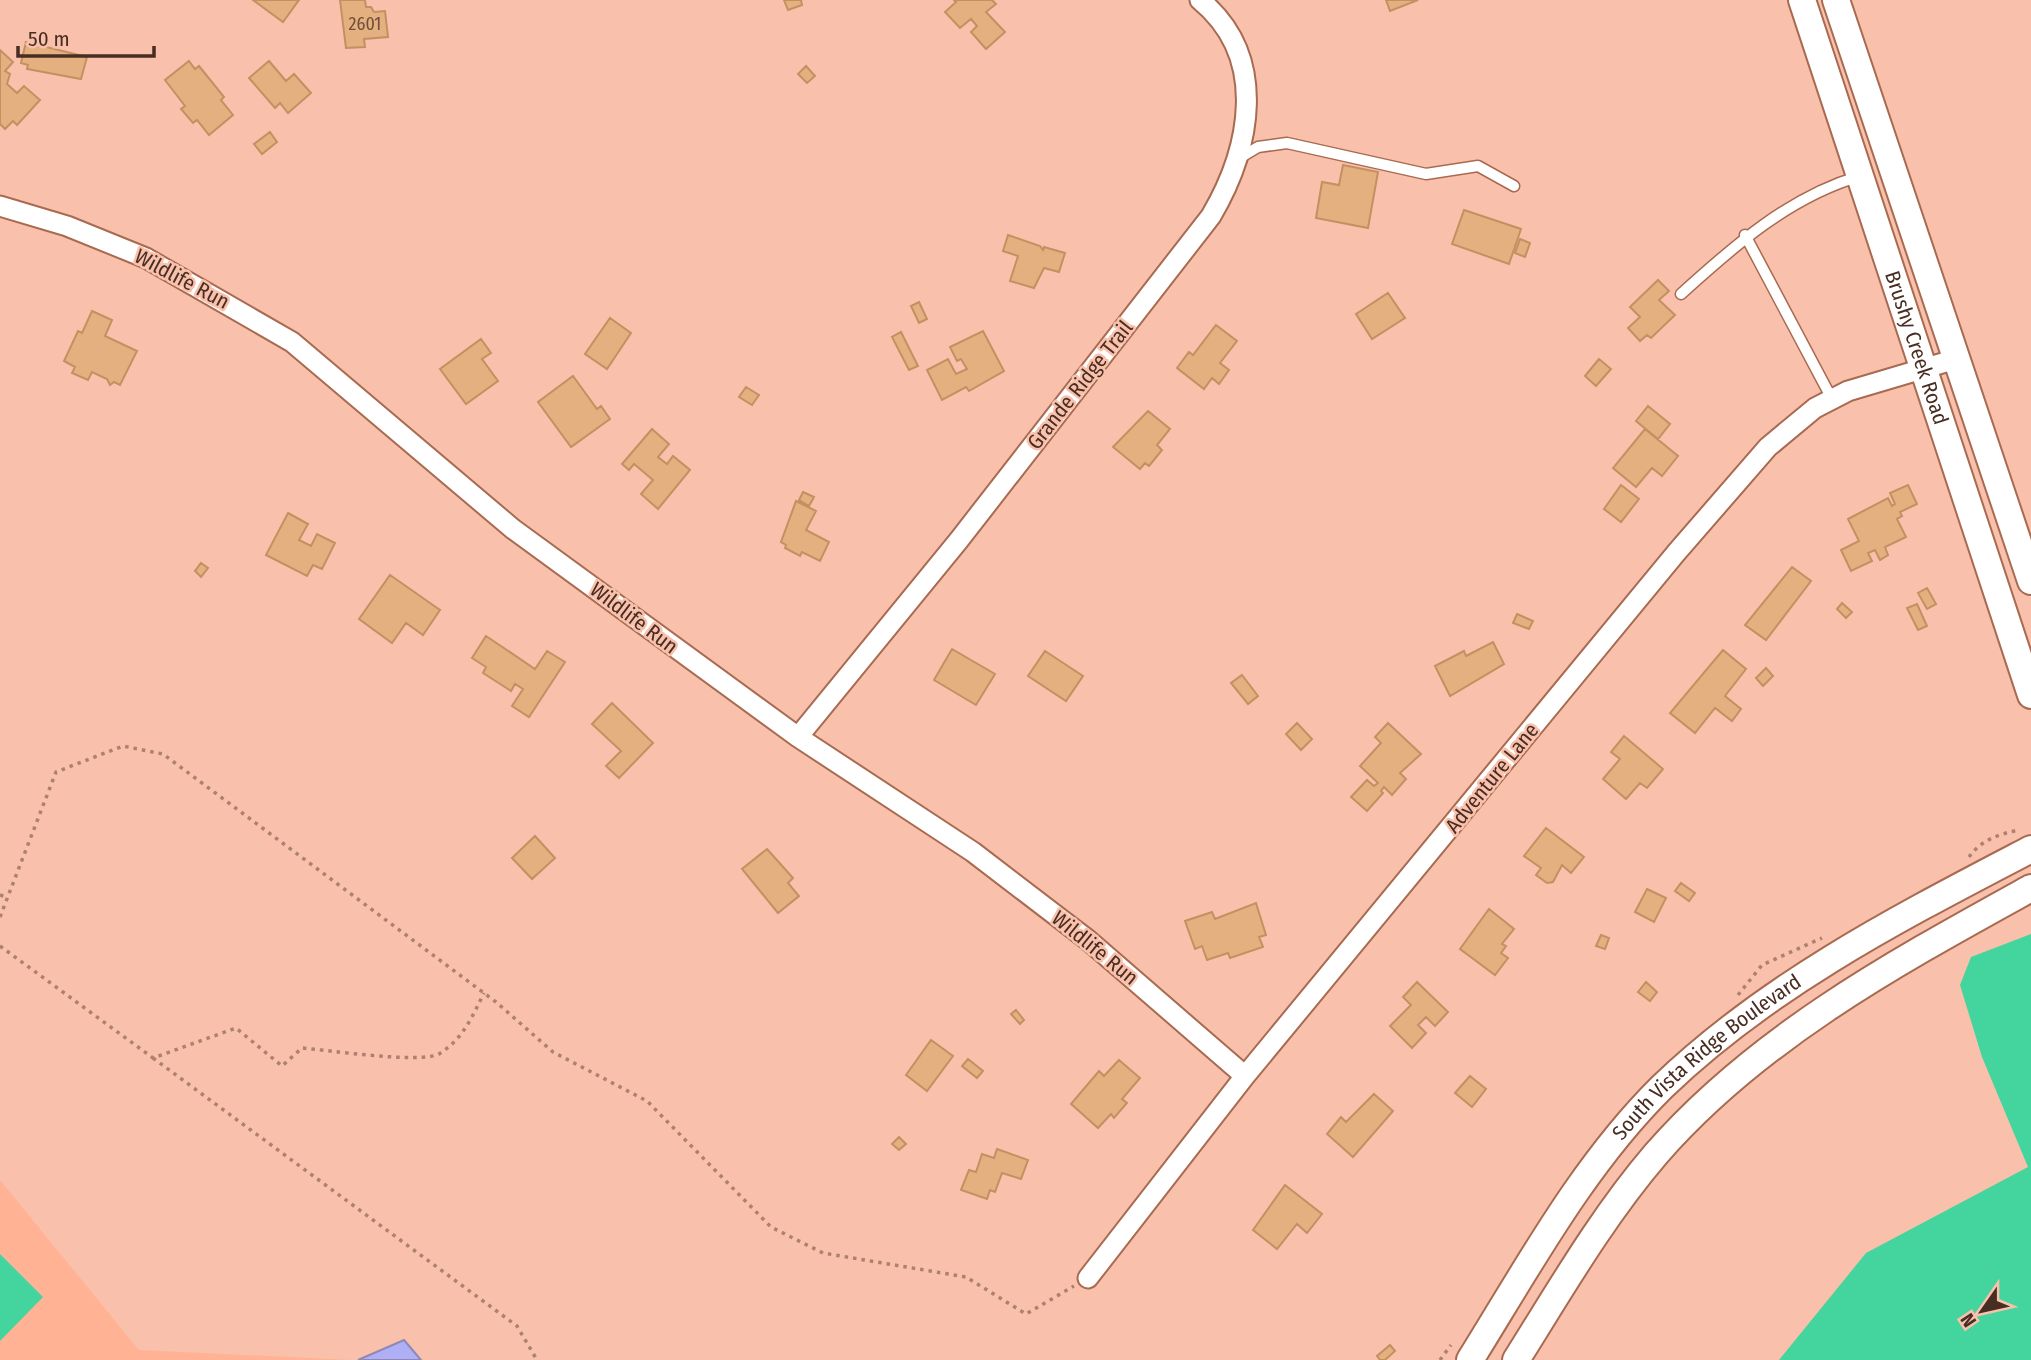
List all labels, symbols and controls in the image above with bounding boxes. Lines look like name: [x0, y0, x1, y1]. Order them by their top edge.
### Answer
house number: 2601: [349, 13, 381, 35]
scale bar: [18, 14, 154, 58]
text: 50 m: [28, 26, 70, 52]
street label: Wildlife Run: [130, 243, 234, 315]
street label: Brushy Creek Road: [1879, 267, 1954, 428]
street label: Grande Ridge Trail: [1022, 315, 1139, 455]
street label: Wildlife Run: [585, 576, 683, 660]
street label: Adventure Lane: [1440, 718, 1544, 838]
street label: Wildlife Run: [1047, 905, 1143, 991]
street label: South Vista Ridge Boulevard: [1607, 969, 1806, 1145]
north arrow: [1947, 1276, 2017, 1346]
text: N: [1956, 1309, 1981, 1331]

